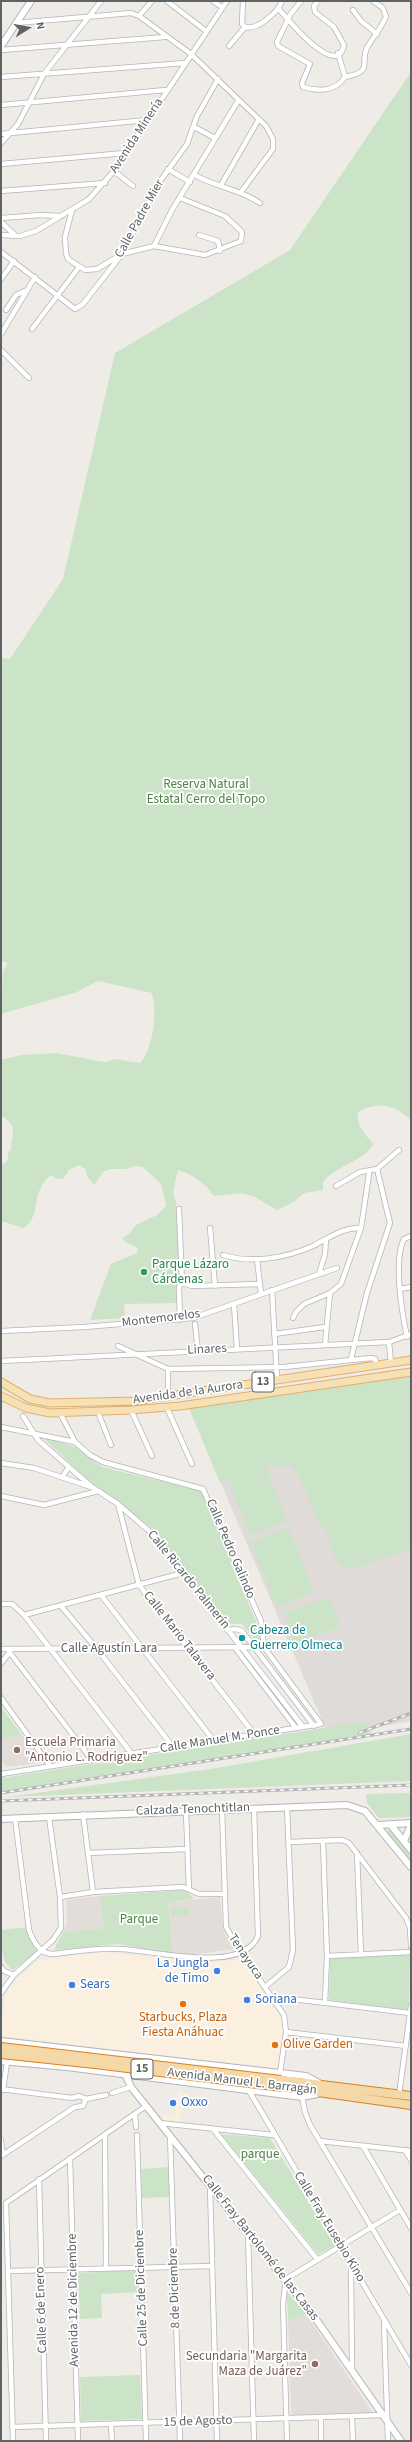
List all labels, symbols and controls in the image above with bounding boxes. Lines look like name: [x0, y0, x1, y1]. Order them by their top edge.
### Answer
north arrow: [8, 8, 48, 48]
text: N: [32, 21, 48, 31]
street label: Avenida Minería: [107, 95, 167, 177]
street label: Calle Padre Mier: [112, 177, 168, 261]
park label: Reserva Natural Estatal Cerro del Topo: [147, 777, 265, 808]
place label: Parque Lázaro Cárdenas: [152, 1257, 229, 1288]
marker: Parque Lázaro Cárdenas: [139, 1267, 149, 1277]
street label: Montemorelos: [121, 1306, 201, 1332]
street label: Linares: [187, 1341, 227, 1359]
road number: 13: [252, 1372, 274, 1392]
street label: Avenida de la Aurora: [132, 1378, 244, 1408]
street label: Calle Pedro Galindo: [202, 1497, 258, 1601]
street label: Calle Ricardo Palmerín: [143, 1527, 233, 1633]
street label: Calle Mario Talavera: [139, 1588, 219, 1684]
place label: Cabeza de Guerrero Olmeca: [250, 1623, 342, 1654]
marker: Cabeza de Guerrero Olmeca: [237, 1633, 247, 1643]
street label: Calle Agustín Lara: [61, 1641, 157, 1657]
street label: Calle Manuel M. Ponce: [159, 1723, 281, 1757]
place label: Escuela Primaria "Antonio L. Rodriguez": [25, 1735, 148, 1766]
marker: Escuela Primaria "Antonio L. Rodriguez": [12, 1745, 22, 1755]
street label: Calzada Tenochtitlan: [136, 1800, 250, 1820]
park label: Parque: [120, 1912, 158, 1928]
street label: Tenayuca: [224, 1931, 266, 1983]
place label: La Jungla de Timo: [157, 1956, 209, 1987]
marker: La Jungla de Timo: [212, 1966, 222, 1976]
place label: Sears: [80, 1977, 110, 1993]
marker: Sears: [67, 1980, 77, 1990]
place label: Soriana: [255, 1992, 297, 2008]
marker: Soriana: [242, 1995, 252, 2005]
marker: Starbucks, Plaza Fiesta Anáhuac: [178, 1999, 188, 2009]
place label: Starbucks, Plaza Fiesta Anáhuac: [139, 2010, 227, 2041]
place label: Olive Garden: [283, 2037, 353, 2053]
marker: Olive Garden: [270, 2040, 280, 2050]
road number: 15: [131, 2059, 153, 2079]
street label: Avenida Manuel L. Barragán: [166, 2065, 318, 2099]
place label: Oxxo: [181, 2095, 208, 2111]
marker: Oxxo: [168, 2098, 178, 2108]
park label: parque: [241, 2147, 279, 2163]
street label: Calle Fray Eusebio Kino: [290, 2169, 368, 2285]
street label: Calle Fray Bartolomé de las Casas: [198, 2172, 322, 2324]
street label: Calle 25 de Diciembre: [132, 2229, 152, 2347]
street label: Avenida 12 de Diciembre: [65, 2233, 83, 2367]
street label: 8 de Diciembre: [166, 2247, 184, 2329]
street label: Calle 6 de Enero: [33, 2266, 51, 2354]
place label: Secundaria "Margarita Maza de Juárez": [186, 2349, 307, 2380]
marker: Secundaria "Margarita Maza de Juárez": [310, 2359, 320, 2369]
street label: 15 de Agosto: [163, 2413, 233, 2431]

